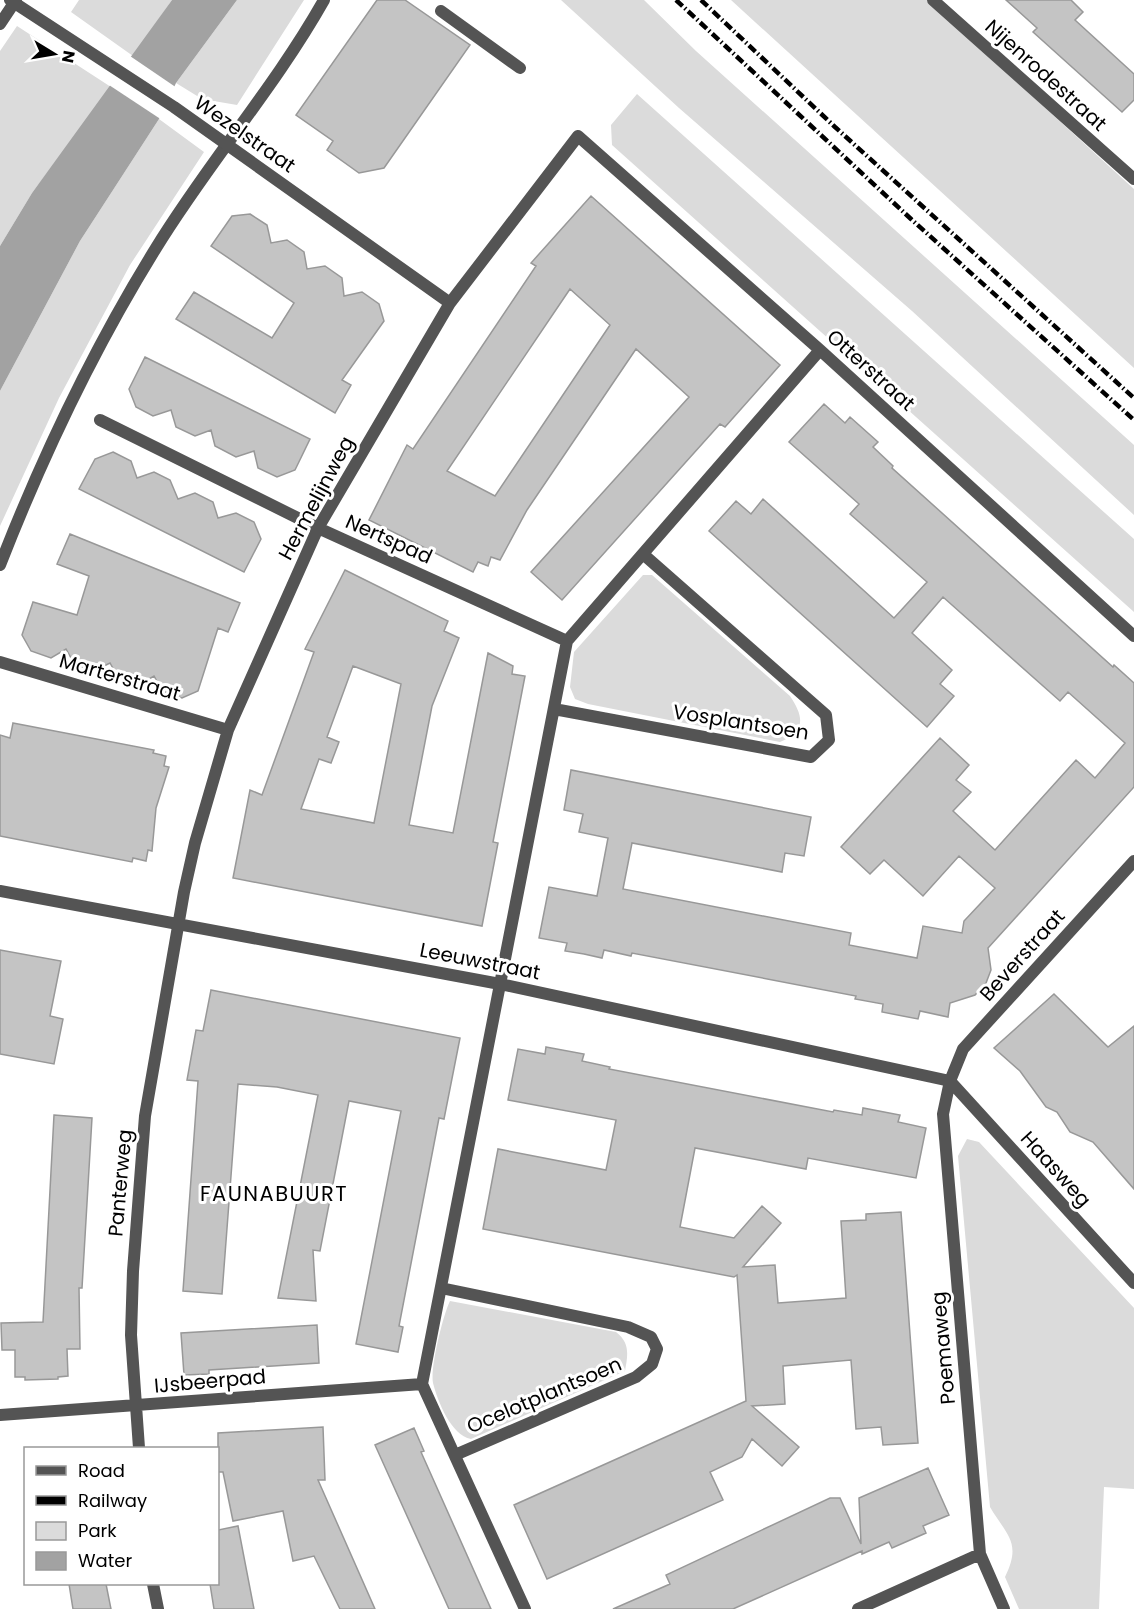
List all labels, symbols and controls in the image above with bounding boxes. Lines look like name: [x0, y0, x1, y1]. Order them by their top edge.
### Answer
street label: Nijenrodestraat: [979, 13, 1113, 137]
north arrow: [24, 24, 84, 84]
text: N: [56, 49, 81, 65]
street label: Wezelstraat: [189, 89, 301, 179]
street label: Otterstraat: [821, 323, 921, 417]
street label: Hermelijnweg: [272, 431, 360, 565]
street label: Nertspad: [341, 507, 437, 571]
street label: Marterstraat: [56, 646, 184, 708]
street label: Vosplantsoen: [671, 697, 811, 747]
street label: Beverstraat: [973, 903, 1071, 1007]
street label: Leeuwstraat: [417, 936, 543, 986]
street label: Haasweg: [1014, 1125, 1098, 1213]
street label: Panterweg: [101, 1128, 139, 1238]
district label: FAUNABUURT: [200, 1179, 348, 1208]
street label: Poemaweg: [924, 1290, 962, 1406]
street label: Ocelotplantsoen: [462, 1350, 626, 1440]
street label: IJsbeerpad: [153, 1362, 267, 1400]
legend: [24, 1447, 219, 1585]
text: Road: [78, 1458, 125, 1483]
text: Railway: [78, 1488, 147, 1513]
text: Park: [78, 1518, 117, 1543]
text: Water: [78, 1548, 132, 1573]

